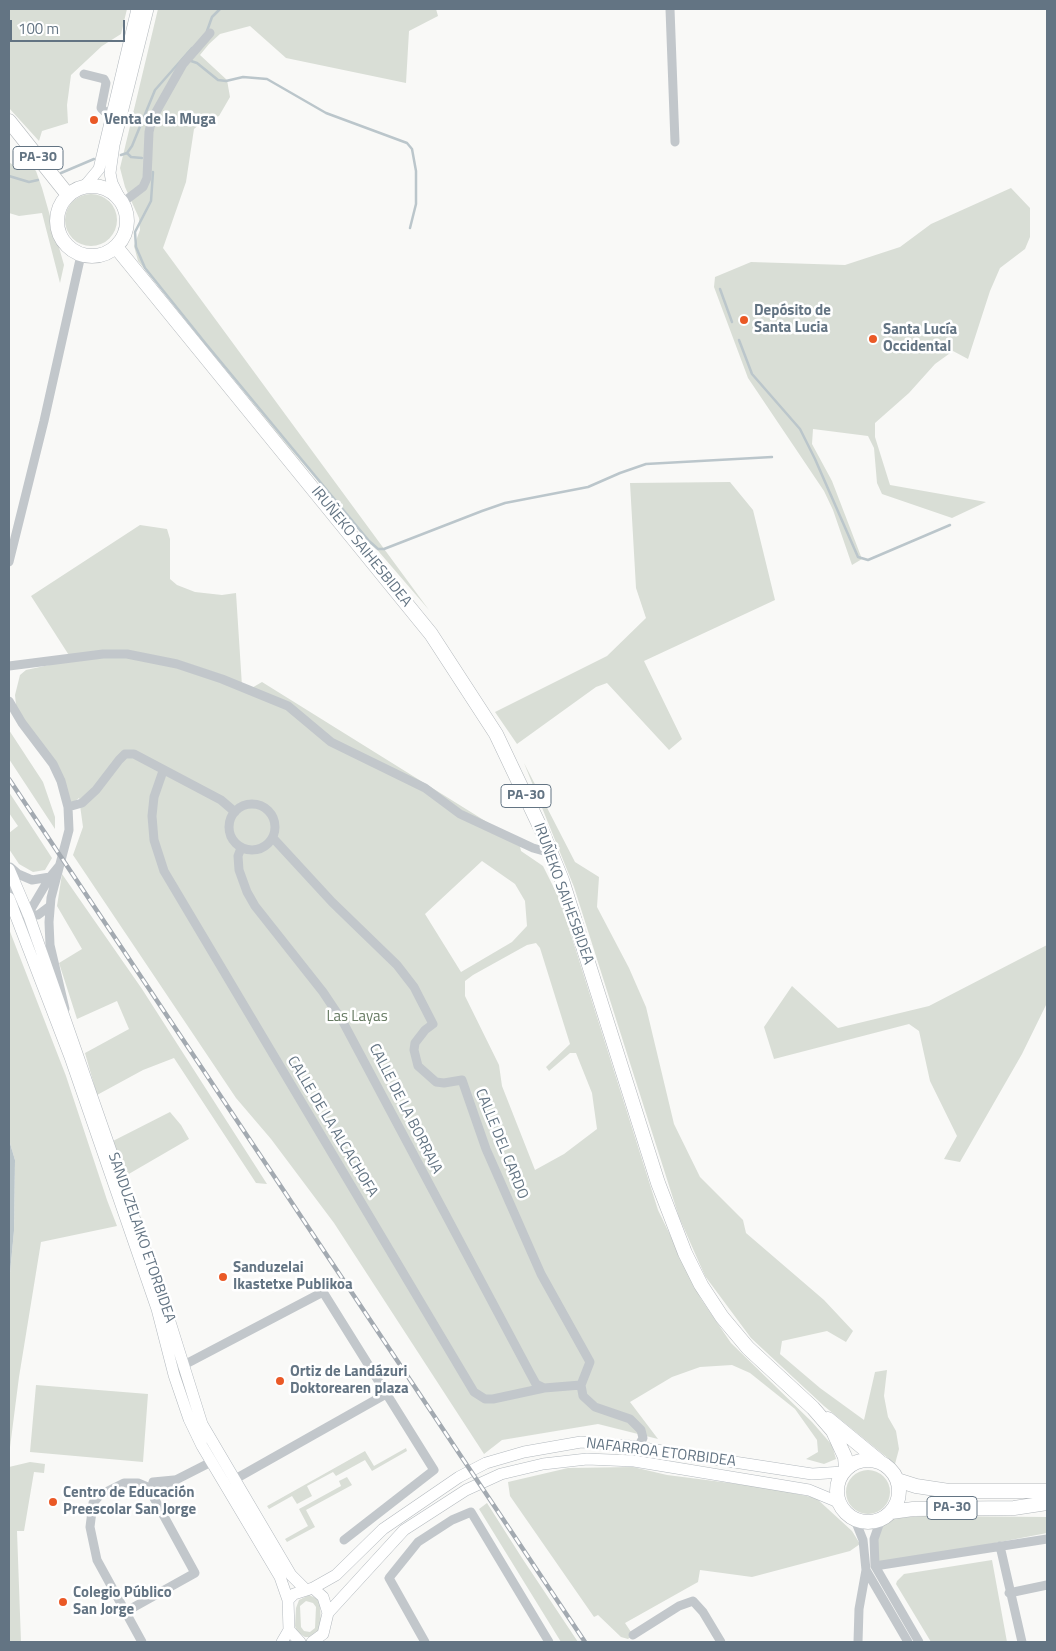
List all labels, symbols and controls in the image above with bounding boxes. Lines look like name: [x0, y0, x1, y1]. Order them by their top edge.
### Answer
scale bar: [12, 10, 128, 42]
text: 100 m: [18, 17, 59, 40]
place label: Venta de la Muga: [104, 111, 216, 129]
marker: Venta de la Muga: [88, 114, 100, 126]
road number: PA-30: [13, 146, 63, 170]
place label: Depósito de Santa Lucia: [754, 302, 831, 337]
marker: Depósito de Santa Lucia: [738, 314, 750, 326]
place label: Santa Lucía Occidental: [883, 321, 957, 356]
marker: Santa Lucía Occidental: [867, 333, 879, 345]
street label: IRUÑEKO SAIHESBIDEA: [307, 483, 415, 611]
road number: PA-30: [501, 784, 551, 808]
street label: IRUÑEKO SAIHESBIDEA: [529, 821, 597, 967]
park label: Las Layas: [326, 1008, 388, 1026]
street label: CALLE DE LA BORRAJA: [364, 1041, 446, 1177]
street label: CALLE DE LA ALCACHOFA: [283, 1053, 381, 1201]
street label: CALLE DEL CARDO: [471, 1086, 531, 1202]
street label: SANDUZELAIKO ETORBIDEA: [103, 1150, 179, 1326]
place label: Sanduzelai Ikastetxe Publikoa: [233, 1259, 353, 1294]
marker: Sanduzelai Ikastetxe Publikoa: [217, 1271, 229, 1283]
place label: Ortiz de Landázuri Doktorearen plaza: [290, 1363, 409, 1398]
marker: Ortiz de Landázuri Doktorearen plaza: [274, 1375, 286, 1387]
street label: NAFARROA ETORBIDEA: [585, 1435, 737, 1471]
place label: Centro de Educación Preescolar San Jorge: [63, 1484, 196, 1519]
marker: Centro de Educación Preescolar San Jorge: [47, 1496, 59, 1508]
road number: PA-30: [927, 1496, 977, 1520]
place label: Colegio Público San Jorge: [73, 1584, 172, 1619]
marker: Colegio Público San Jorge: [57, 1596, 69, 1608]

